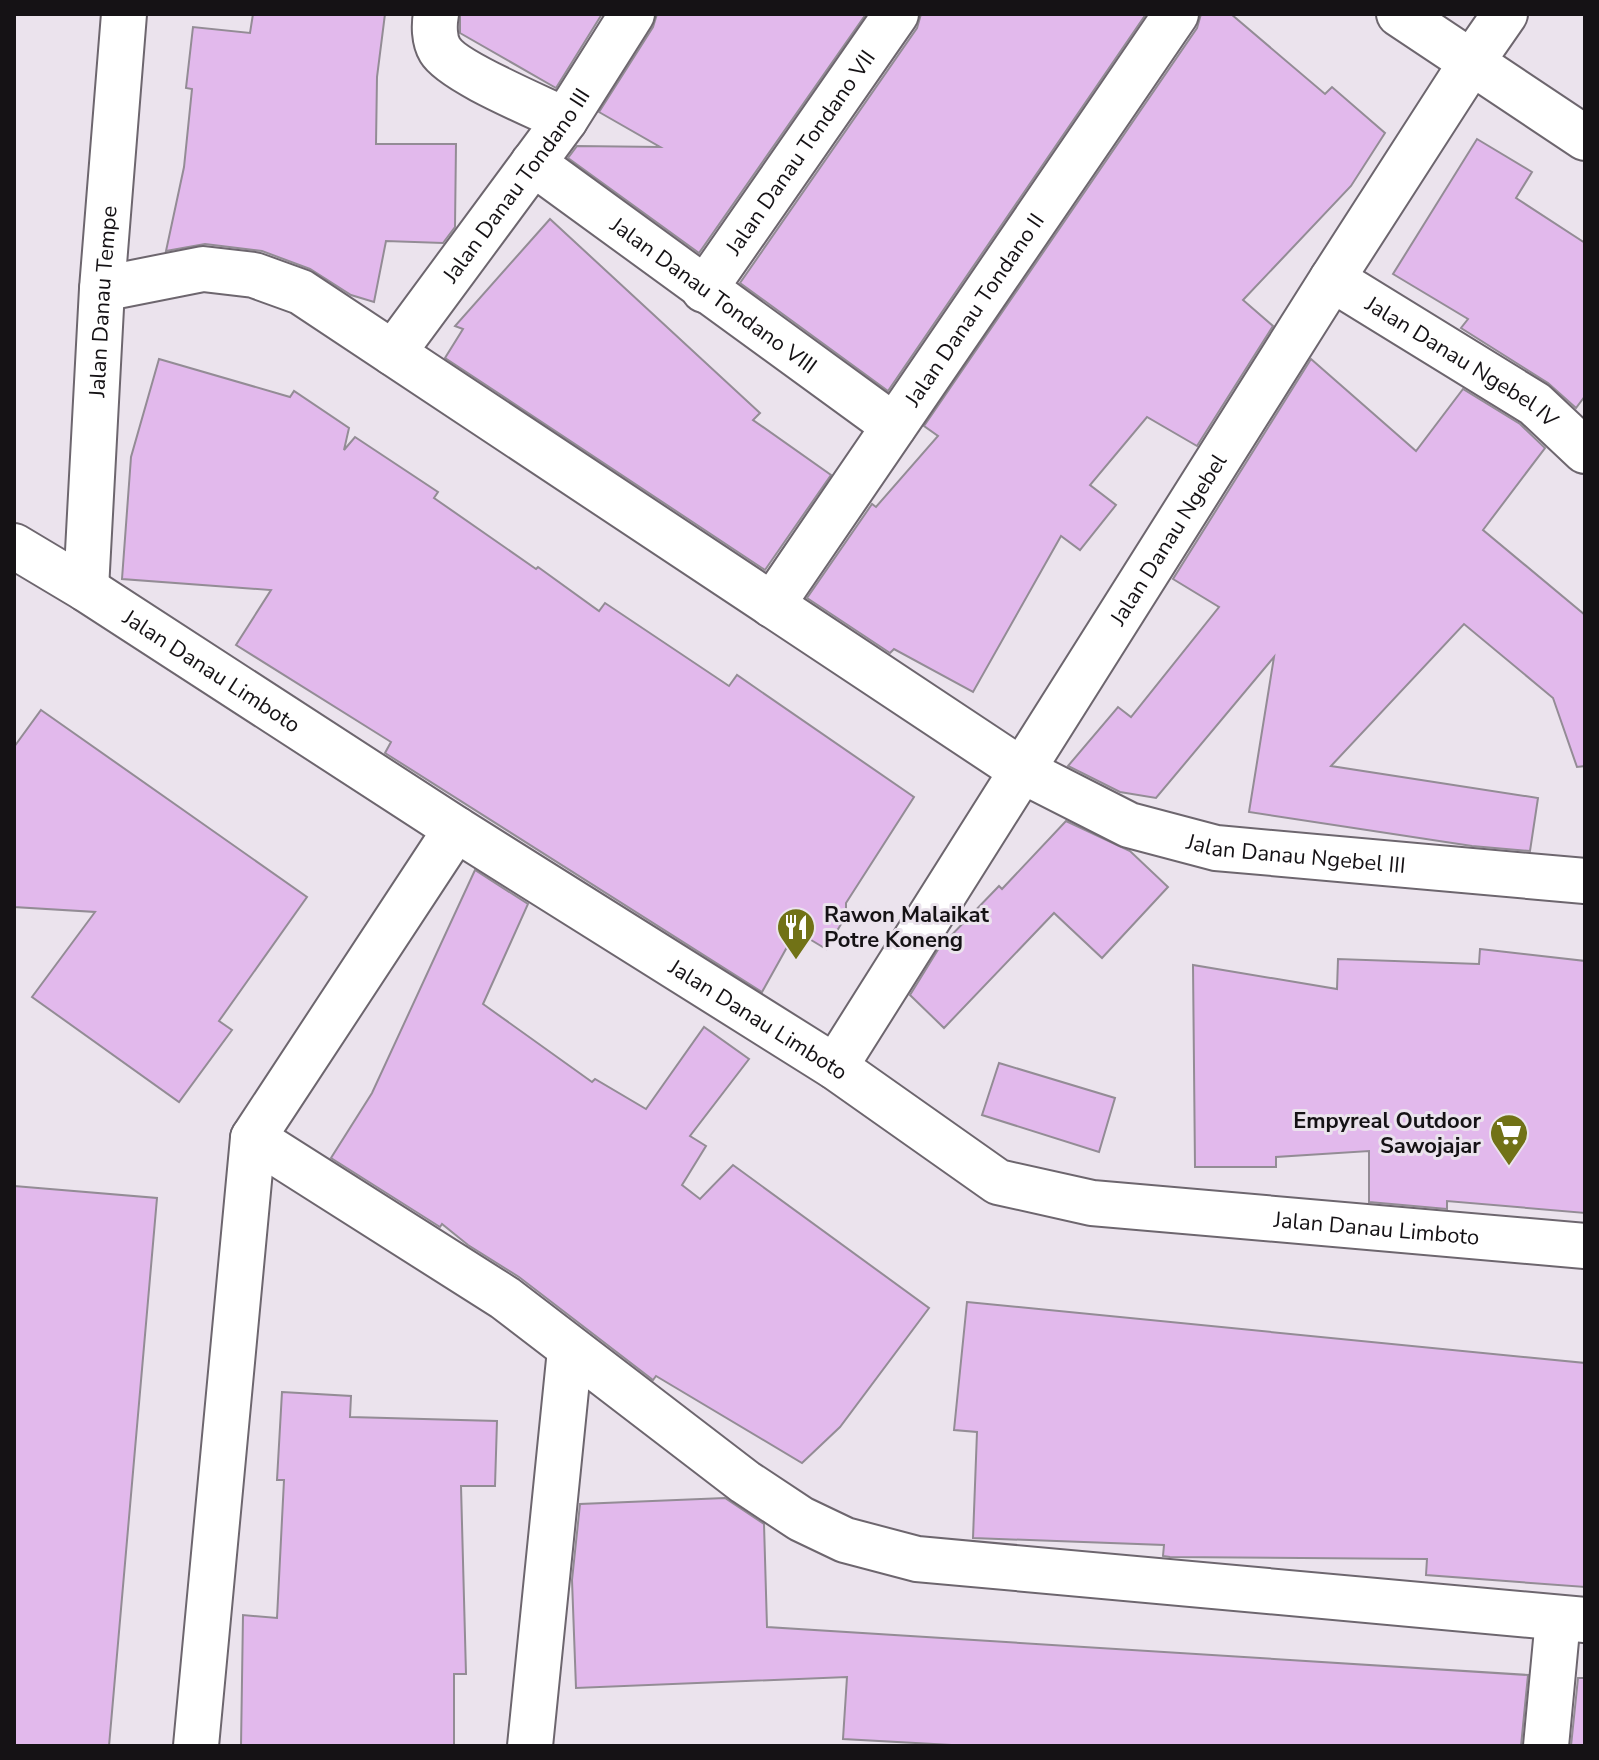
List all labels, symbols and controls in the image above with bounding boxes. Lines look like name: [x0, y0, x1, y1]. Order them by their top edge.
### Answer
street label: Jalan Danau Tondano VII: [718, 44, 882, 262]
street label: Jalan Danau Tondano III: [435, 83, 597, 290]
street label: Jalan Danau Tempe: [82, 205, 125, 399]
street label: Jalan Danau Tondano II: [898, 208, 1052, 413]
street label: Jalan Danau Tondano VIII: [603, 210, 823, 381]
street label: Jalan Danau Ngebel IV: [1359, 289, 1565, 435]
street label: Jalan Danau Ngebel: [1103, 448, 1234, 632]
street label: Jalan Danau Limboto: [116, 602, 306, 740]
street label: Jalan Danau Ngebel III: [1182, 827, 1407, 881]
place label: Rawon Malaikat Potre Koneng: [824, 900, 989, 955]
restaurant icon: Rawon Malaikat Potre Koneng: [775, 906, 817, 961]
street label: Jalan Danau Limboto: [662, 952, 853, 1087]
place label: Empyreal Outdoor Sawojajar: [1293, 1106, 1481, 1161]
supermarket icon: Empyreal Outdoor Sawojajar: [1488, 1112, 1530, 1167]
street label: Jalan Danau Limboto: [1272, 1205, 1481, 1253]

